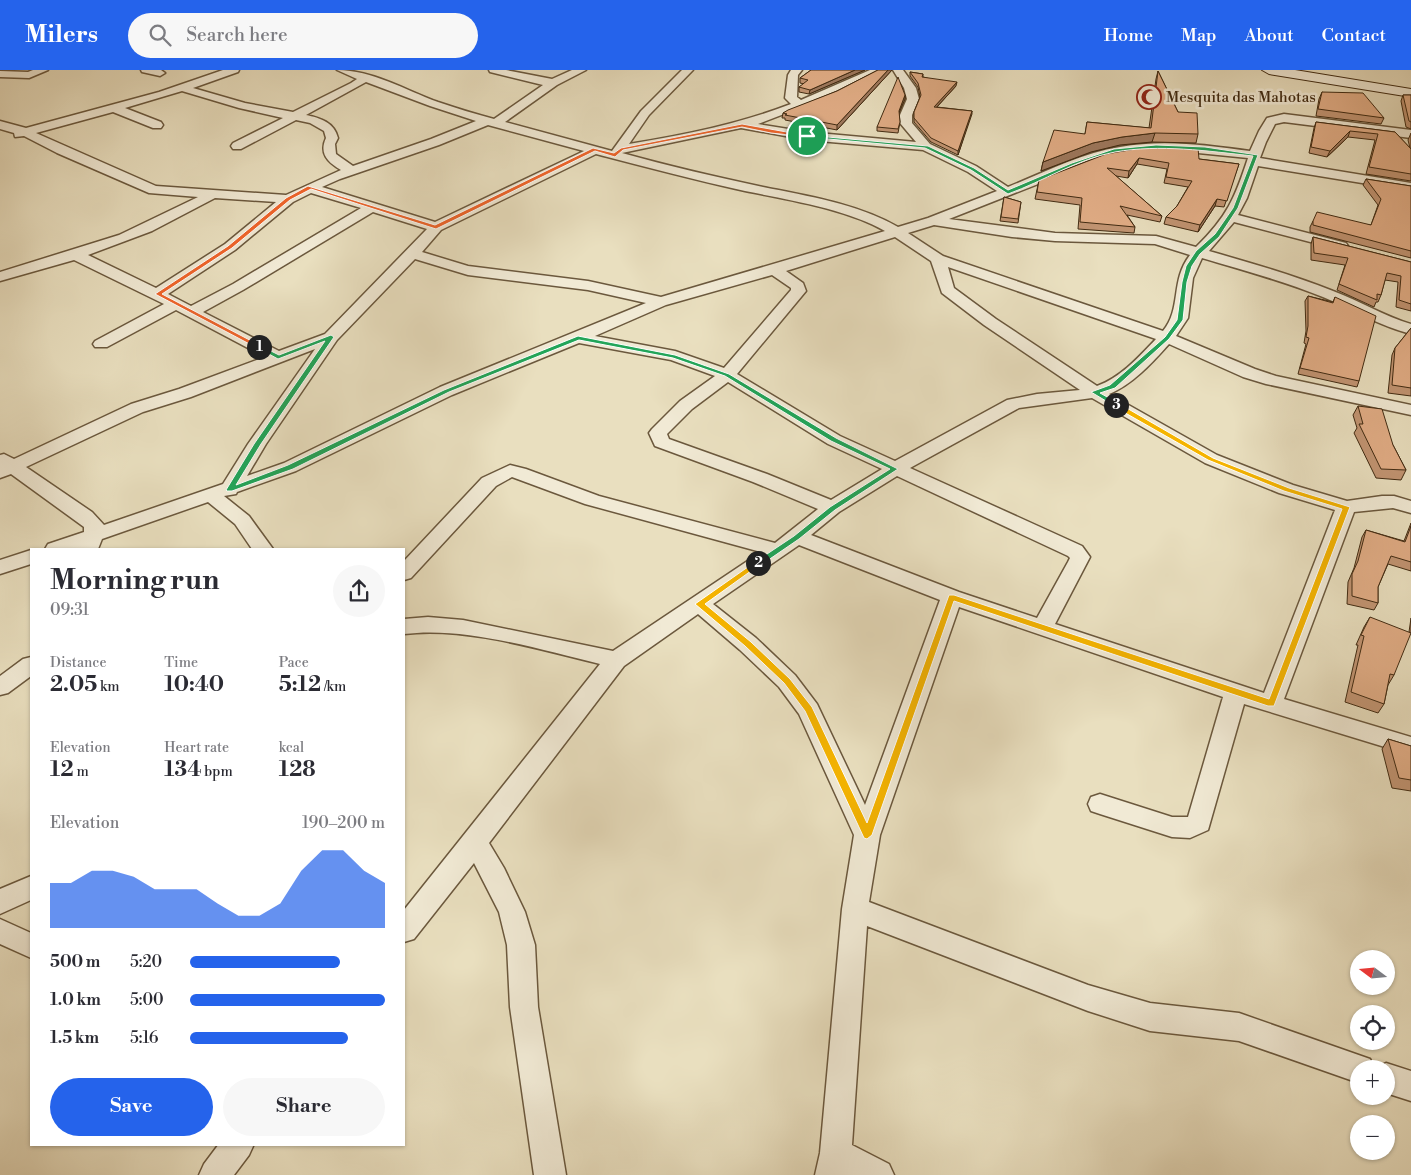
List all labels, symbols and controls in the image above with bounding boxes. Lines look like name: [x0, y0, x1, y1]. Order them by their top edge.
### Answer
search box: [128, 13, 478, 58]
text: Milers: [25, 20, 98, 50]
icon: search: [146, 21, 174, 49]
text: Search here: [186, 23, 288, 47]
text: Home: [1104, 24, 1153, 47]
text: Map: [1181, 24, 1217, 47]
text: About: [1245, 24, 1294, 47]
text: Contact: [1322, 24, 1386, 47]
mosque icon: Mesquita das Mahotas: [1136, 84, 1162, 110]
place label: Mesquita das Mahotas: [1166, 88, 1316, 107]
pin: [786, 115, 828, 157]
icon: arrive: [793, 122, 821, 150]
pin: 1: [246, 334, 272, 360]
text: 1: [256, 338, 263, 356]
pin: 3: [1104, 392, 1128, 418]
text: 3: [1112, 396, 1121, 414]
pin: 2: [746, 550, 770, 576]
text: 2: [754, 554, 763, 572]
text: Morning run: [50, 563, 219, 598]
button: share: [333, 565, 385, 617]
text: 09:31: [50, 600, 89, 620]
text: Distance: [50, 654, 107, 672]
text: Time: [164, 654, 198, 672]
text: Pace: [279, 654, 309, 672]
text: 2.05: [50, 672, 97, 698]
text: 10:40: [164, 672, 224, 698]
text: 5:12: [279, 672, 321, 698]
text: km: [97, 678, 120, 696]
text: /km: [321, 678, 346, 696]
text: Elevation: [50, 739, 111, 757]
text: Heart rate: [164, 739, 229, 757]
text: kcal: [279, 739, 304, 757]
text: 12: [50, 757, 74, 783]
text: 134: [164, 757, 201, 783]
text: 128: [279, 757, 316, 783]
text: m: [74, 763, 89, 781]
text: bpm: [201, 763, 233, 781]
text: Elevation: [50, 813, 119, 833]
text: 190–200 m: [302, 813, 385, 833]
north arrow: [1350, 950, 1395, 995]
map controls: [1350, 950, 1395, 1160]
text: 500 m: [50, 952, 100, 972]
text: 5:20: [130, 952, 162, 972]
text: 1.0 km: [50, 990, 101, 1010]
text: 5:00: [130, 990, 164, 1010]
button: locate: [1350, 1005, 1395, 1050]
text: 1.5 km: [50, 1028, 99, 1048]
text: 5:16: [130, 1028, 158, 1048]
button: +: [1350, 1060, 1395, 1105]
button: Save: [50, 1078, 213, 1136]
button: Share: [223, 1078, 385, 1136]
button: −: [1350, 1115, 1395, 1160]

